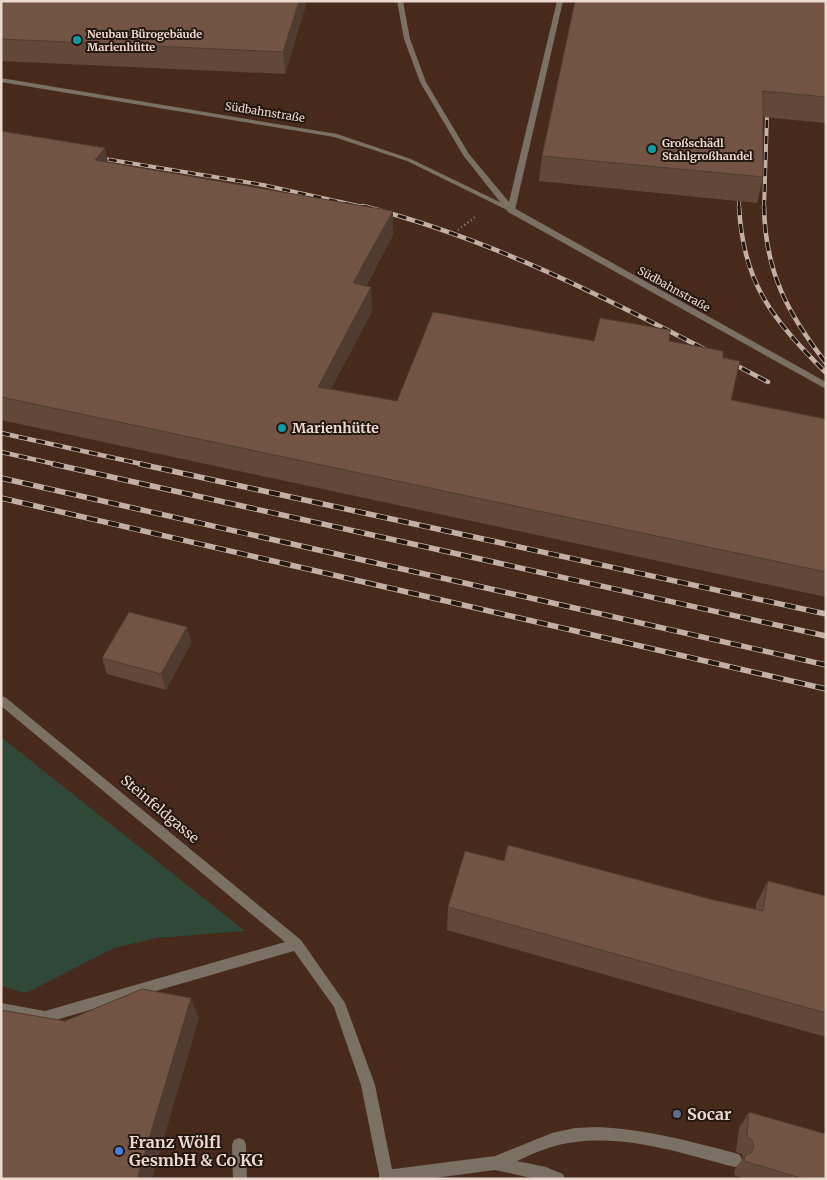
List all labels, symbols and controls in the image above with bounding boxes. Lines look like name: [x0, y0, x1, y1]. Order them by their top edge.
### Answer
place label: Neubau Bürogebäude Marienhütte: [87, 27, 202, 54]
marker: Neubau Bürogebäude Marienhütte: [71, 34, 83, 46]
street label: Südbahnstraße: [224, 99, 306, 125]
place label: Großschädl Stahlgroßhandel: [662, 136, 753, 163]
marker: Großschädl Stahlgroßhandel: [646, 143, 658, 155]
street label: Südbahnstraße: [635, 263, 713, 315]
place label: Marienhütte: [292, 419, 379, 437]
marker: Marienhütte: [276, 422, 288, 434]
street label: Steinfeldgasse: [117, 771, 203, 847]
place label: Socar: [687, 1104, 732, 1124]
marker: Socar: [671, 1108, 683, 1120]
place label: Franz Wölfl GesmbH & Co KG: [129, 1132, 263, 1170]
marker: Franz Wölfl GesmbH & Co KG: [113, 1145, 125, 1157]

